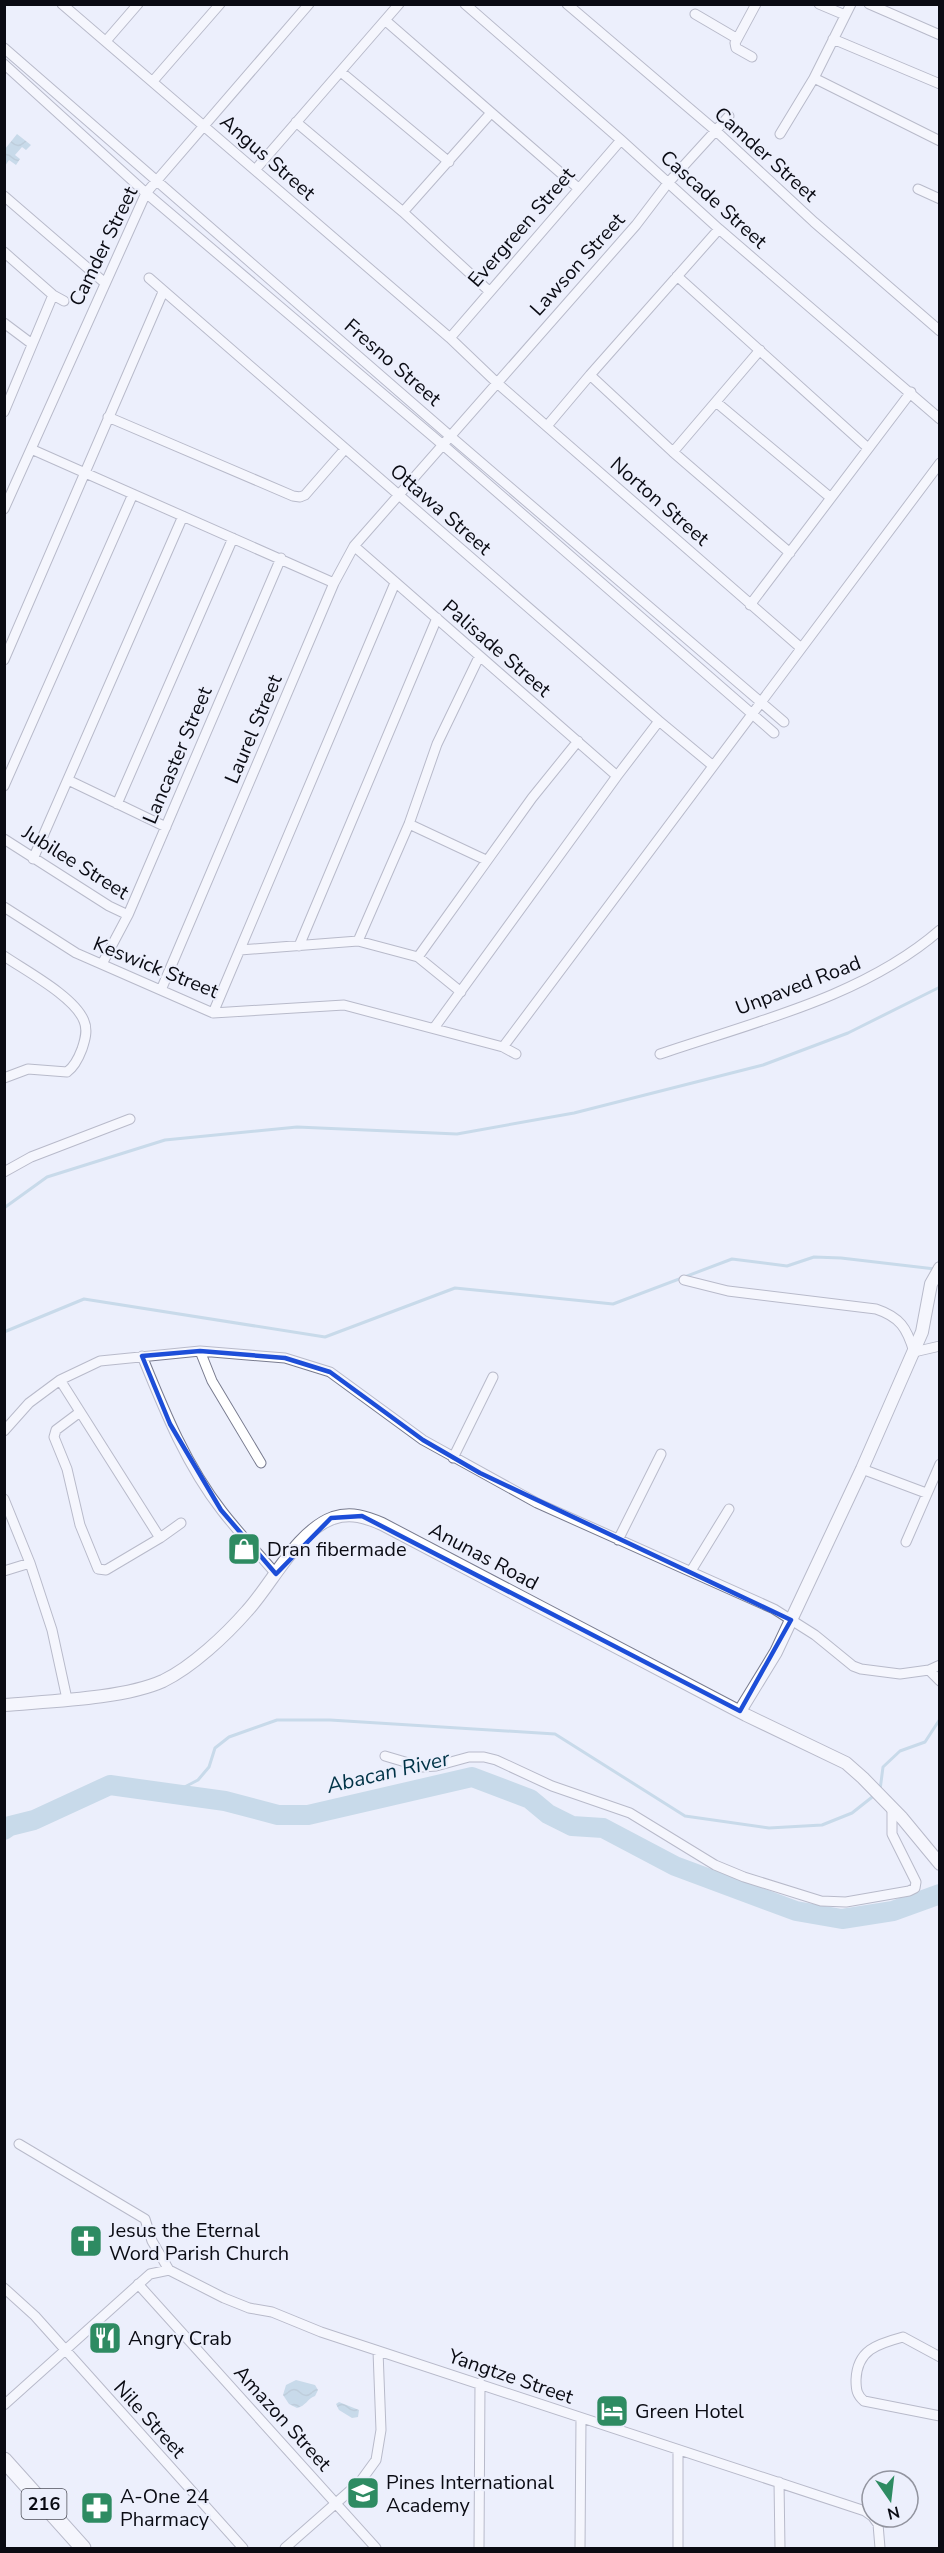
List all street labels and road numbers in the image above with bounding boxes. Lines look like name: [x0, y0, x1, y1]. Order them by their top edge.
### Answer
street label: Camder Street: [708, 101, 824, 209]
street label: Angus Street: [214, 108, 322, 207]
street label: Cascade Street: [654, 144, 774, 255]
street label: Evergreen Street: [462, 161, 582, 293]
street label: Camder Street: [63, 181, 145, 311]
street label: Lawson Street: [524, 206, 631, 322]
street label: Fresno Street: [338, 313, 448, 413]
street label: Norton Street: [605, 451, 716, 552]
street label: Ottawa Street: [384, 458, 498, 562]
street label: Palisade Street: [437, 594, 557, 704]
street label: Laurel Street: [218, 670, 289, 788]
street label: Lancaster Street: [136, 682, 219, 828]
street label: Jubilee Street: [17, 818, 135, 906]
street label: Keswick Street: [89, 930, 223, 1005]
street label: Unpaved Road: [732, 949, 865, 1022]
street label: Anunas Road: [424, 1516, 543, 1597]
street label: Yangtze Street: [444, 2342, 578, 2411]
street label: Amazon Street: [228, 2360, 338, 2478]
street label: Nile Street: [108, 2375, 192, 2465]
road number: 216: [22, 2489, 66, 2519]

